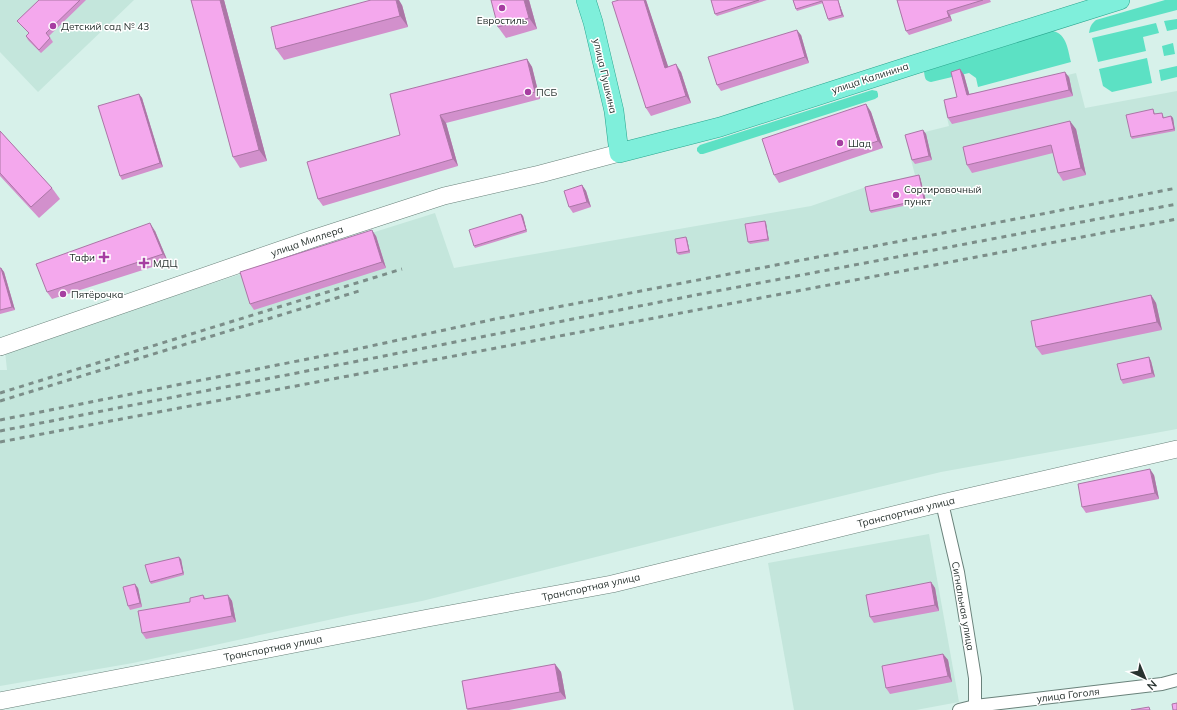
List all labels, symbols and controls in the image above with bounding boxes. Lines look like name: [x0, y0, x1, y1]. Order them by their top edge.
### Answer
marker: Евростиль: [497, 3, 507, 13]
place label: Евростиль: [477, 14, 528, 27]
place label: Детский сад № 43: [61, 20, 149, 33]
marker: Детский сад № 43: [48, 21, 58, 31]
street label: улица Пушкина: [590, 37, 620, 115]
street label: улица Калинина: [830, 59, 910, 97]
place label: ПСБ: [536, 86, 557, 99]
marker: ПСБ: [523, 87, 533, 97]
place label: Шад: [848, 137, 871, 150]
marker: Шад: [835, 138, 845, 148]
place label: Сортировочный пункт: [904, 183, 981, 208]
marker: Сортировочный пункт: [891, 190, 901, 200]
street label: улица Миллера: [269, 223, 345, 259]
place label: Тафи: [70, 251, 95, 264]
marker: Тафи: [98, 251, 110, 263]
marker: МДЦ: [138, 257, 150, 269]
place label: МДЦ: [153, 257, 178, 270]
place label: Пятёрочка: [71, 288, 123, 301]
marker: Пятёрочка: [58, 289, 68, 299]
street label: Транспортная улица: [856, 494, 956, 530]
street label: Сигнальная улица: [949, 561, 977, 651]
street label: Транспортная улица: [541, 570, 641, 604]
street label: Транспортная улица: [223, 632, 323, 664]
north arrow: [1125, 658, 1165, 698]
text: N: [1144, 677, 1160, 693]
street label: улица Гоголя: [1036, 685, 1100, 705]

